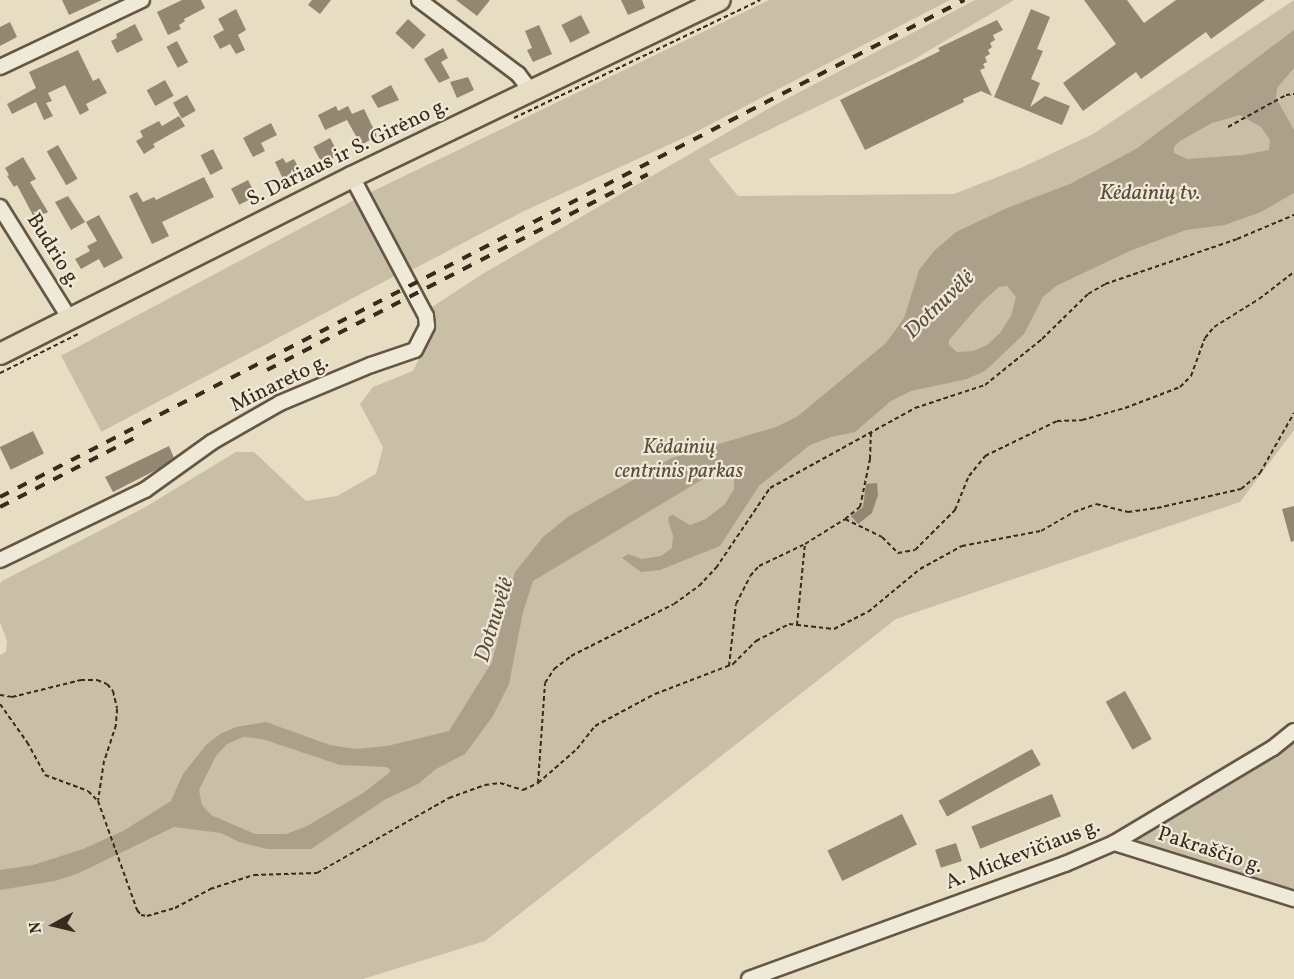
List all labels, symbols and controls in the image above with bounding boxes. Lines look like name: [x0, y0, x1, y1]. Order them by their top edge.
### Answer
street label: S. Dariaus ir S. Girėno g.: [243, 93, 453, 213]
water label: Kėdainių tv.: [1100, 181, 1200, 207]
street label: Budrio g.: [20, 209, 86, 293]
water label: Dotnuvėlė: [899, 265, 981, 345]
street label: Minareto g.: [227, 349, 333, 419]
park label: Kėdainių centrinis parkas: [615, 435, 743, 485]
water label: Dotnuvėlė: [470, 574, 520, 666]
street label: A. Mickevičiaus g.: [942, 814, 1104, 896]
street label: Pakraščio g.: [1154, 822, 1266, 880]
north arrow: [24, 895, 84, 955]
text: N: [24, 920, 48, 935]

